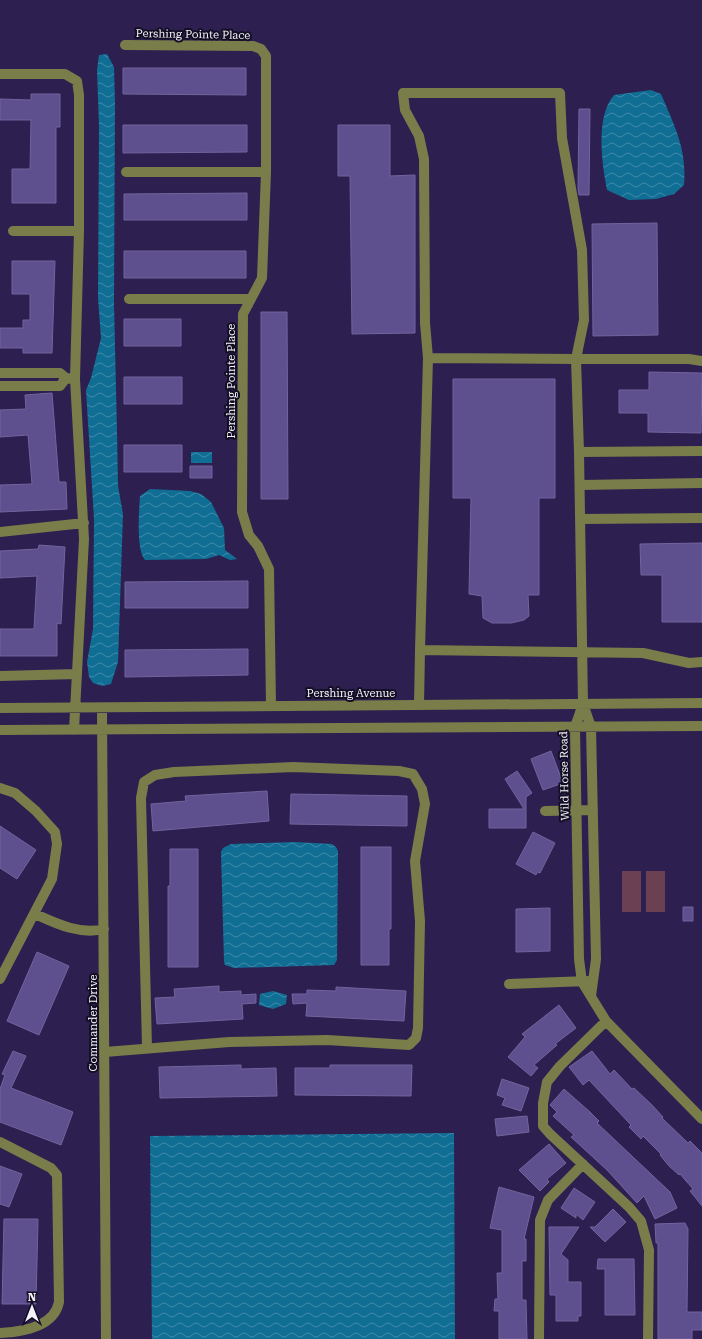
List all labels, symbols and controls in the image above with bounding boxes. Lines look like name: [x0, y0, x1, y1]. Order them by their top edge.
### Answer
street label: Pershing Pointe Place: [135, 27, 250, 42]
street label: Pershing Pointe Place: [225, 324, 238, 438]
street label: Pershing Avenue: [307, 687, 395, 700]
street label: Wild Horse Road: [557, 731, 572, 821]
street label: Commander Drive: [87, 975, 100, 1071]
north arrow: [12, 1287, 52, 1327]
text: N: [28, 1291, 37, 1304]

